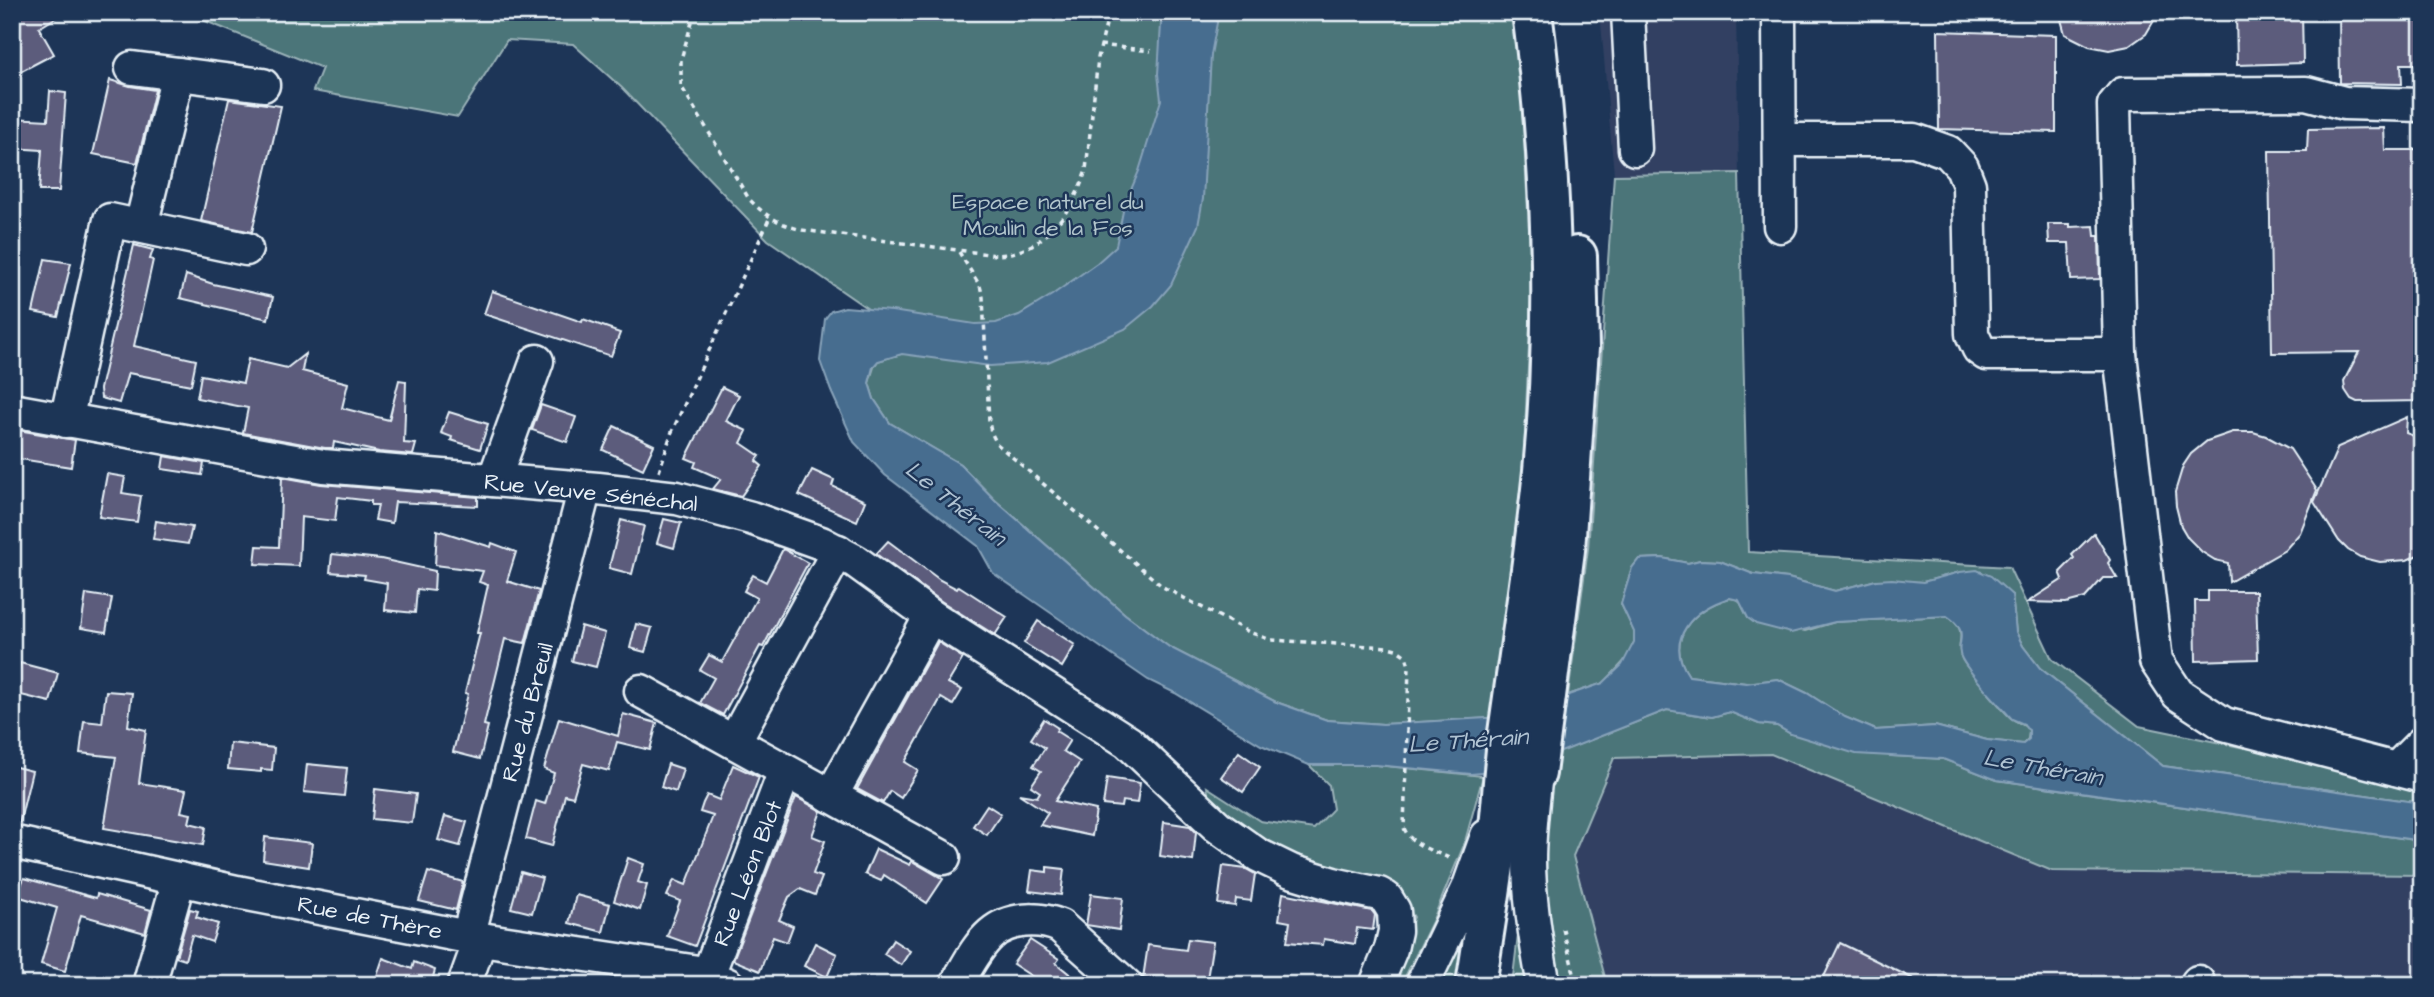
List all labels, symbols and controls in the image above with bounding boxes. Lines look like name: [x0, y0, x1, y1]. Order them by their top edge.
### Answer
park label: Espace naturel du Moulin de la Fos: [952, 186, 1144, 244]
water label: Le Thérain: [898, 453, 1015, 555]
street label: Rue Veuve Sénéchal: [483, 466, 699, 520]
street label: Rue du Breuil: [494, 639, 562, 785]
water label: Le Thérain: [1407, 720, 1531, 762]
water label: Le Thérain: [1981, 741, 2107, 796]
street label: Rue Léon Blot: [705, 795, 791, 951]
street label: Rue de Thère: [295, 888, 445, 948]

